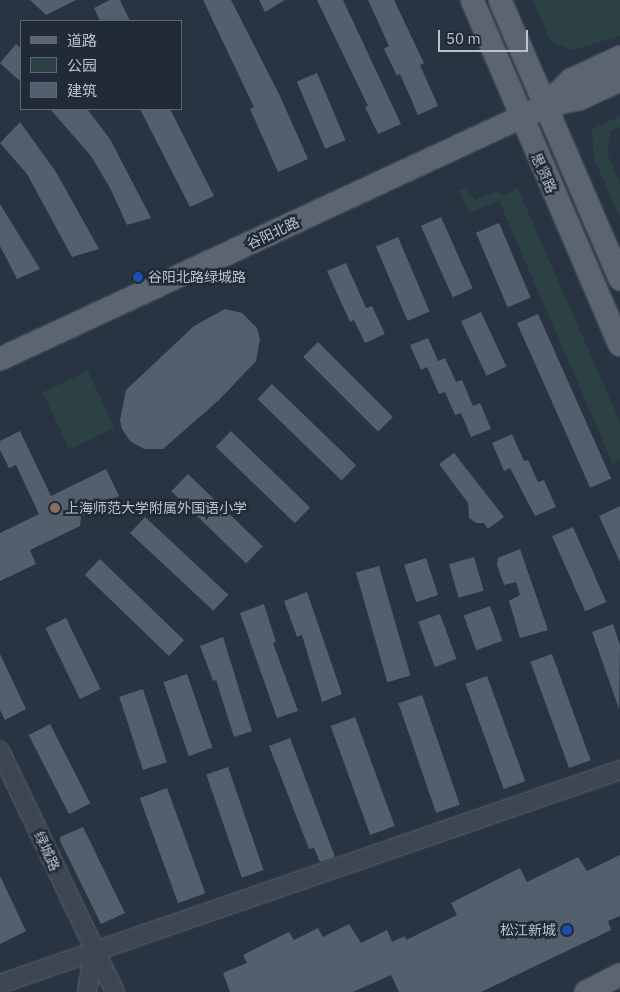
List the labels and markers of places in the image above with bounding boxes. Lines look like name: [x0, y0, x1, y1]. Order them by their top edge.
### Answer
place label: 谷阳北路绿城路: [148, 269, 246, 285]
marker: 谷阳北路绿城路: [132, 271, 144, 283]
place label: 上海师范大学附属外国语小学: [65, 500, 247, 516]
marker: 上海师范大学附属外国语小学: [49, 502, 61, 514]
place label: 松江新城: [500, 922, 556, 938]
marker: 松江新城: [560, 923, 574, 937]

